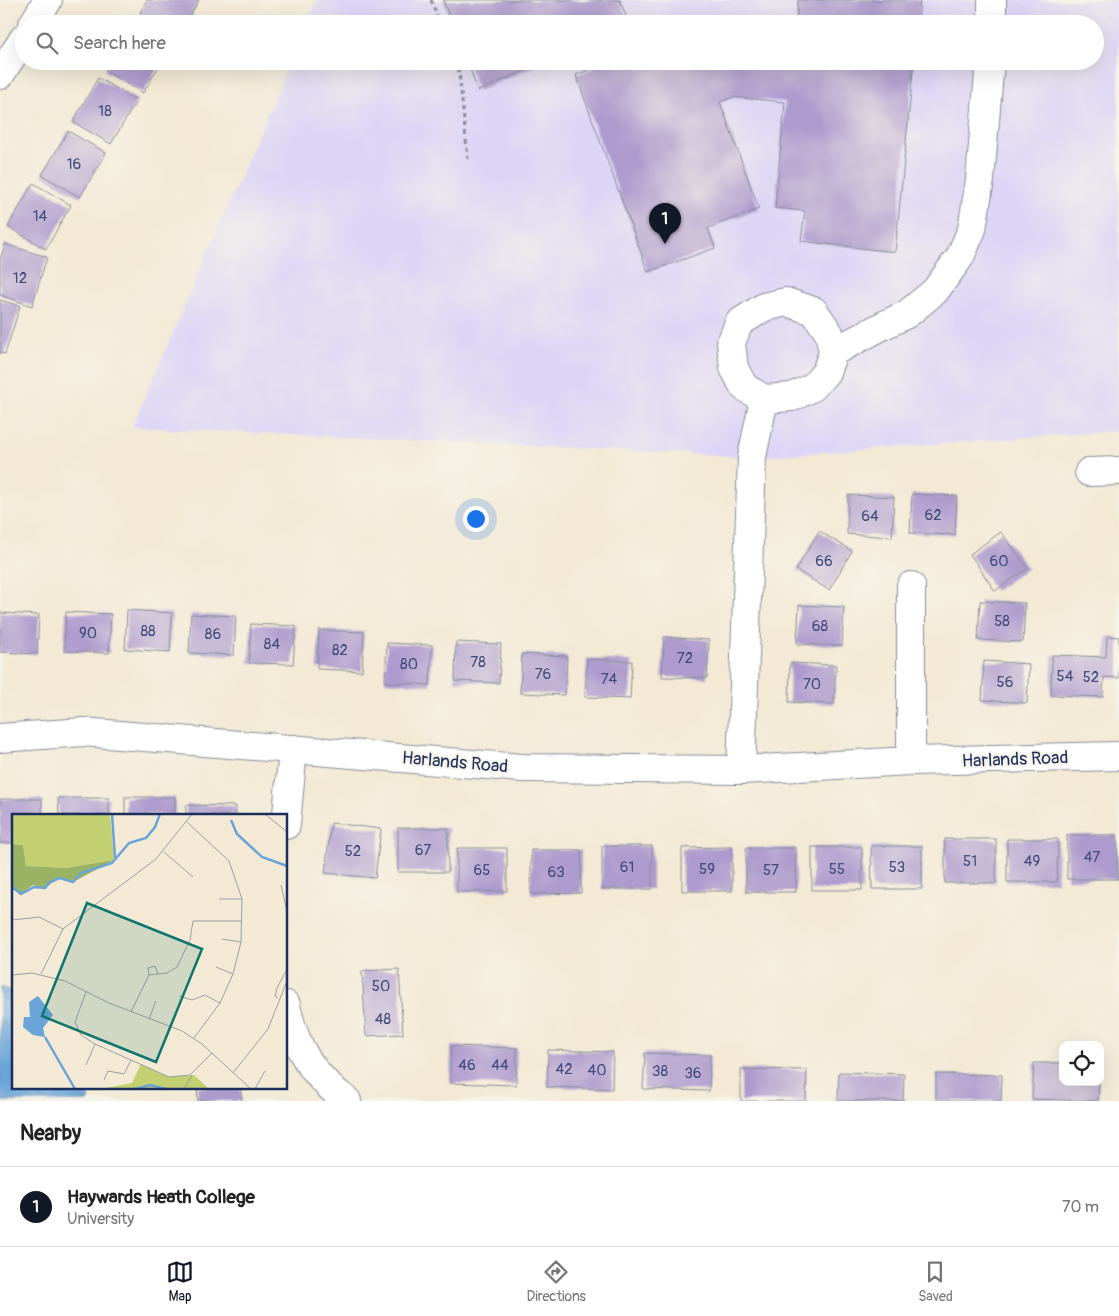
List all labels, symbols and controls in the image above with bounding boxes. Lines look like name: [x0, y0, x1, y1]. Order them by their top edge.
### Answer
search box: [15, 15, 1104, 70]
icon: search: [33, 29, 61, 57]
text: Search here: [73, 31, 166, 55]
house number: 18: [98, 102, 112, 121]
house number: 16: [67, 155, 81, 174]
pin: 1: [649, 203, 681, 244]
house number: 14: [33, 207, 48, 226]
house number: 12: [13, 269, 27, 288]
your location: [463, 506, 489, 532]
house number: 62: [924, 506, 942, 525]
house number: 64: [861, 507, 879, 526]
house number: 66: [815, 552, 833, 571]
house number: 60: [990, 552, 1008, 571]
house number: 58: [994, 612, 1010, 631]
house number: 68: [812, 617, 829, 636]
house number: 88: [140, 622, 156, 641]
house number: 90: [79, 624, 97, 643]
house number: 86: [205, 625, 221, 644]
house number: 84: [264, 635, 280, 654]
house number: 82: [332, 641, 348, 660]
house number: 72: [677, 649, 693, 668]
house number: 78: [470, 653, 486, 672]
house number: 80: [400, 655, 418, 674]
house number: 76: [535, 665, 551, 684]
house number: 54: [1057, 667, 1074, 686]
house number: 52: [1083, 668, 1099, 687]
house number: 74: [601, 670, 618, 689]
house number: 56: [997, 673, 1013, 692]
house number: 70: [803, 675, 821, 694]
street label: Harlands Road: [401, 746, 509, 779]
street label: Harlands Road: [961, 746, 1069, 773]
inset map: [12, 814, 288, 1088]
house number: 67: [415, 841, 431, 860]
house number: 52: [345, 842, 361, 861]
house number: 47: [1084, 848, 1100, 867]
house number: 51: [963, 852, 977, 871]
house number: 49: [1024, 852, 1040, 871]
house number: 61: [620, 858, 634, 877]
house number: 53: [889, 858, 905, 877]
house number: 59: [699, 860, 715, 879]
house number: 55: [829, 860, 845, 879]
house number: 65: [474, 861, 490, 880]
house number: 57: [763, 861, 779, 880]
house number: 63: [547, 863, 565, 882]
house number: 50: [372, 977, 390, 996]
house number: 48: [375, 1010, 392, 1029]
map controls: [1059, 1041, 1104, 1086]
button: locate: [1059, 1041, 1104, 1086]
house number: 46: [458, 1056, 476, 1075]
house number: 44: [491, 1056, 509, 1075]
house number: 42: [555, 1060, 573, 1079]
house number: 40: [588, 1061, 606, 1080]
house number: 38: [652, 1062, 668, 1081]
house number: 36: [684, 1064, 702, 1083]
text: Nearby: [20, 1120, 81, 1147]
text: Haywards Heath College: [67, 1185, 255, 1209]
text: 1: [33, 1197, 39, 1217]
text: 70 m: [1062, 1197, 1099, 1217]
text: University: [67, 1209, 134, 1229]
tab: Map: [166, 1258, 194, 1305]
tab: Directions: [526, 1258, 586, 1305]
tab: Saved: [918, 1258, 953, 1305]

